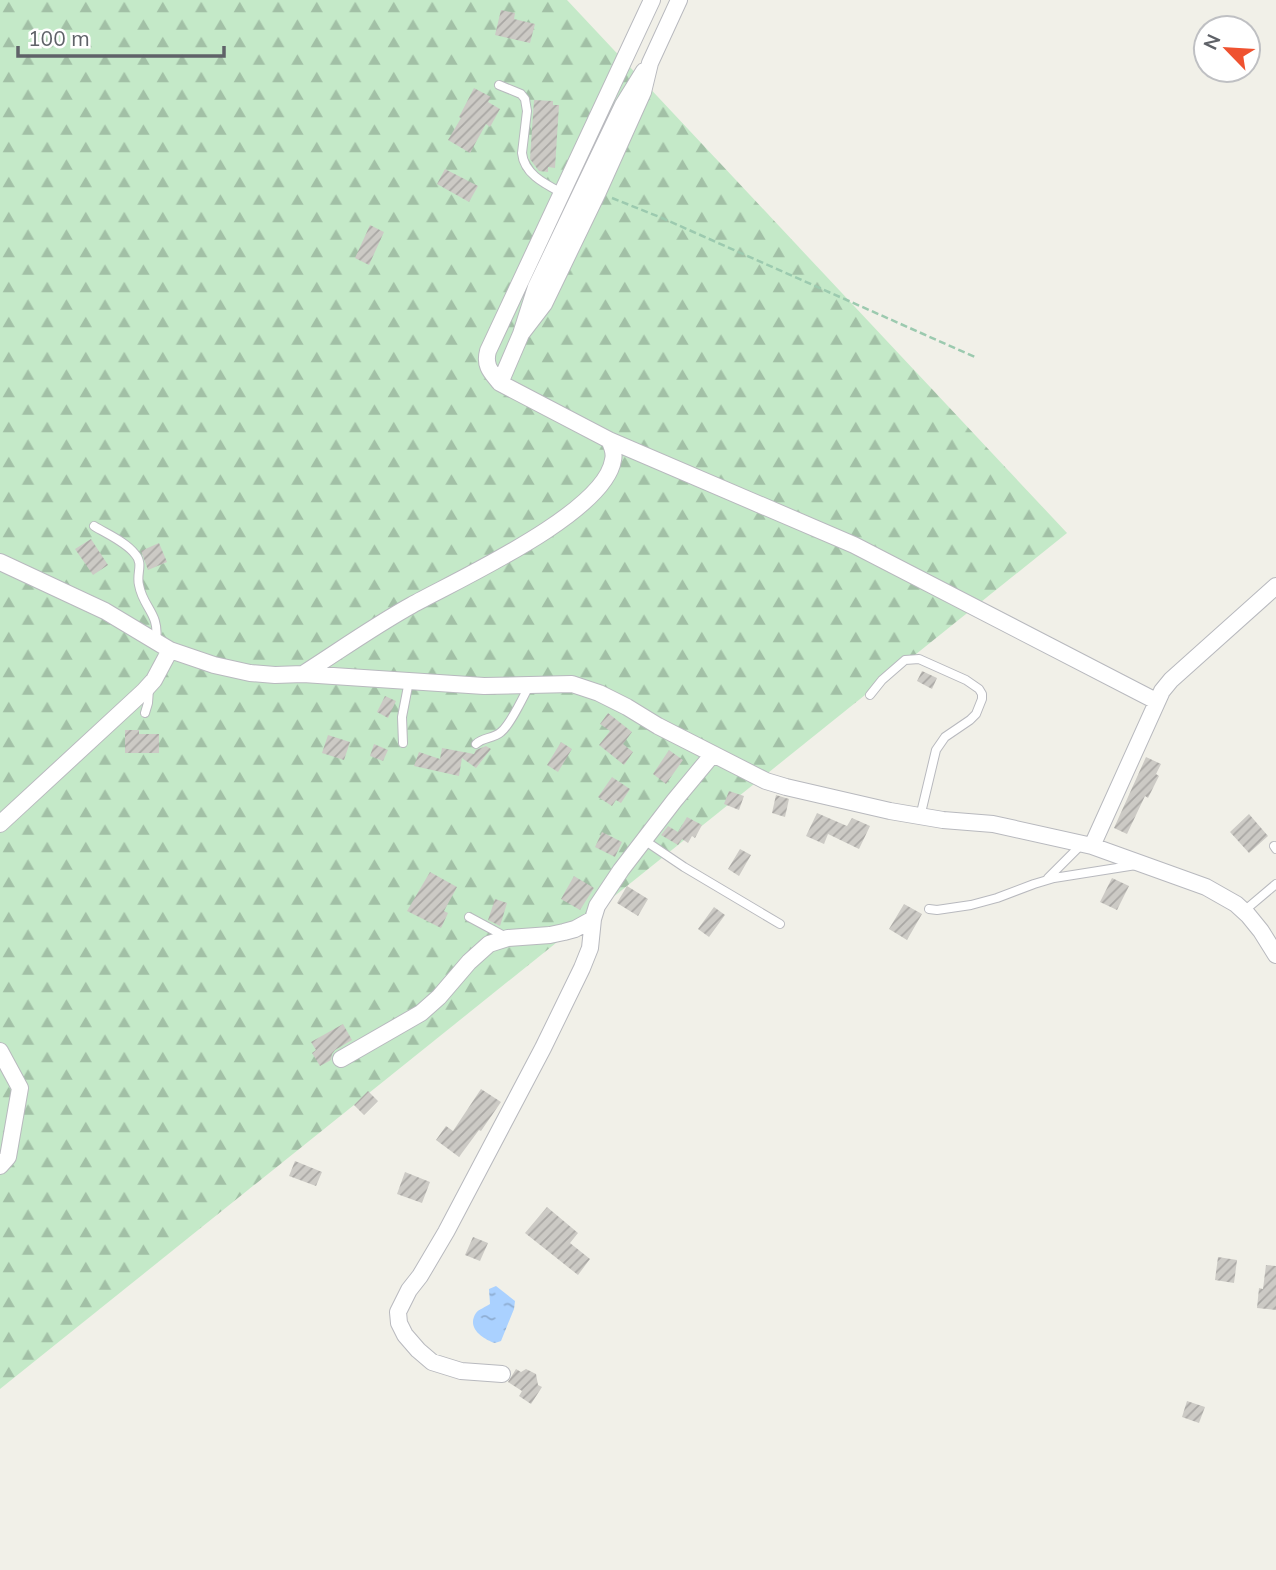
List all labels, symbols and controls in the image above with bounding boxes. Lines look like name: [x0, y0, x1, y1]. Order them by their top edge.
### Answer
scale bar: [18, 14, 224, 58]
north arrow: [1192, 14, 1262, 84]
text: 100 m: [28, 25, 90, 51]
text: N: [1198, 30, 1226, 53]

